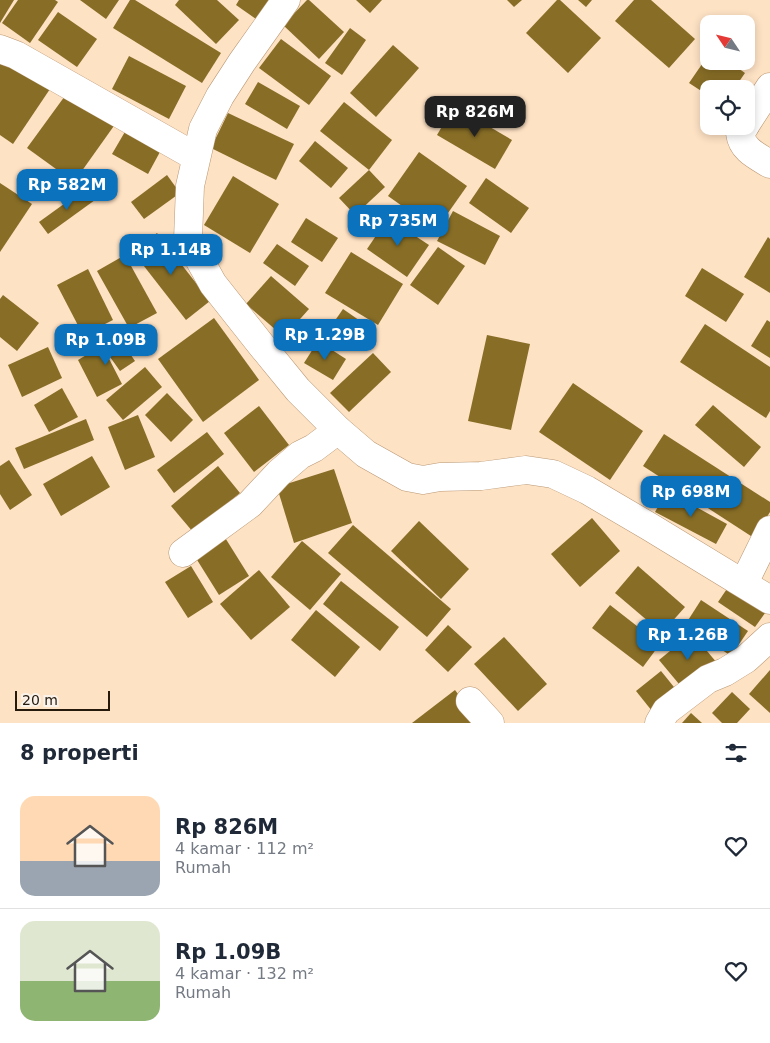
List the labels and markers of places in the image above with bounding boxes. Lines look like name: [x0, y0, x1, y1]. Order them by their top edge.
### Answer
pin: Rp 826M: [429, 96, 521, 138]
pin: Rp 582M: [21, 168, 113, 211]
pin: Rp 735M: [352, 204, 444, 247]
pin: Rp 1.14B: [119, 234, 223, 276]
pin: Rp 1.29B: [273, 318, 377, 361]
pin: Rp 1.09B: [54, 324, 158, 366]
pin: Rp 698M: [645, 476, 737, 518]
pin: Rp 1.26B: [636, 618, 740, 661]

